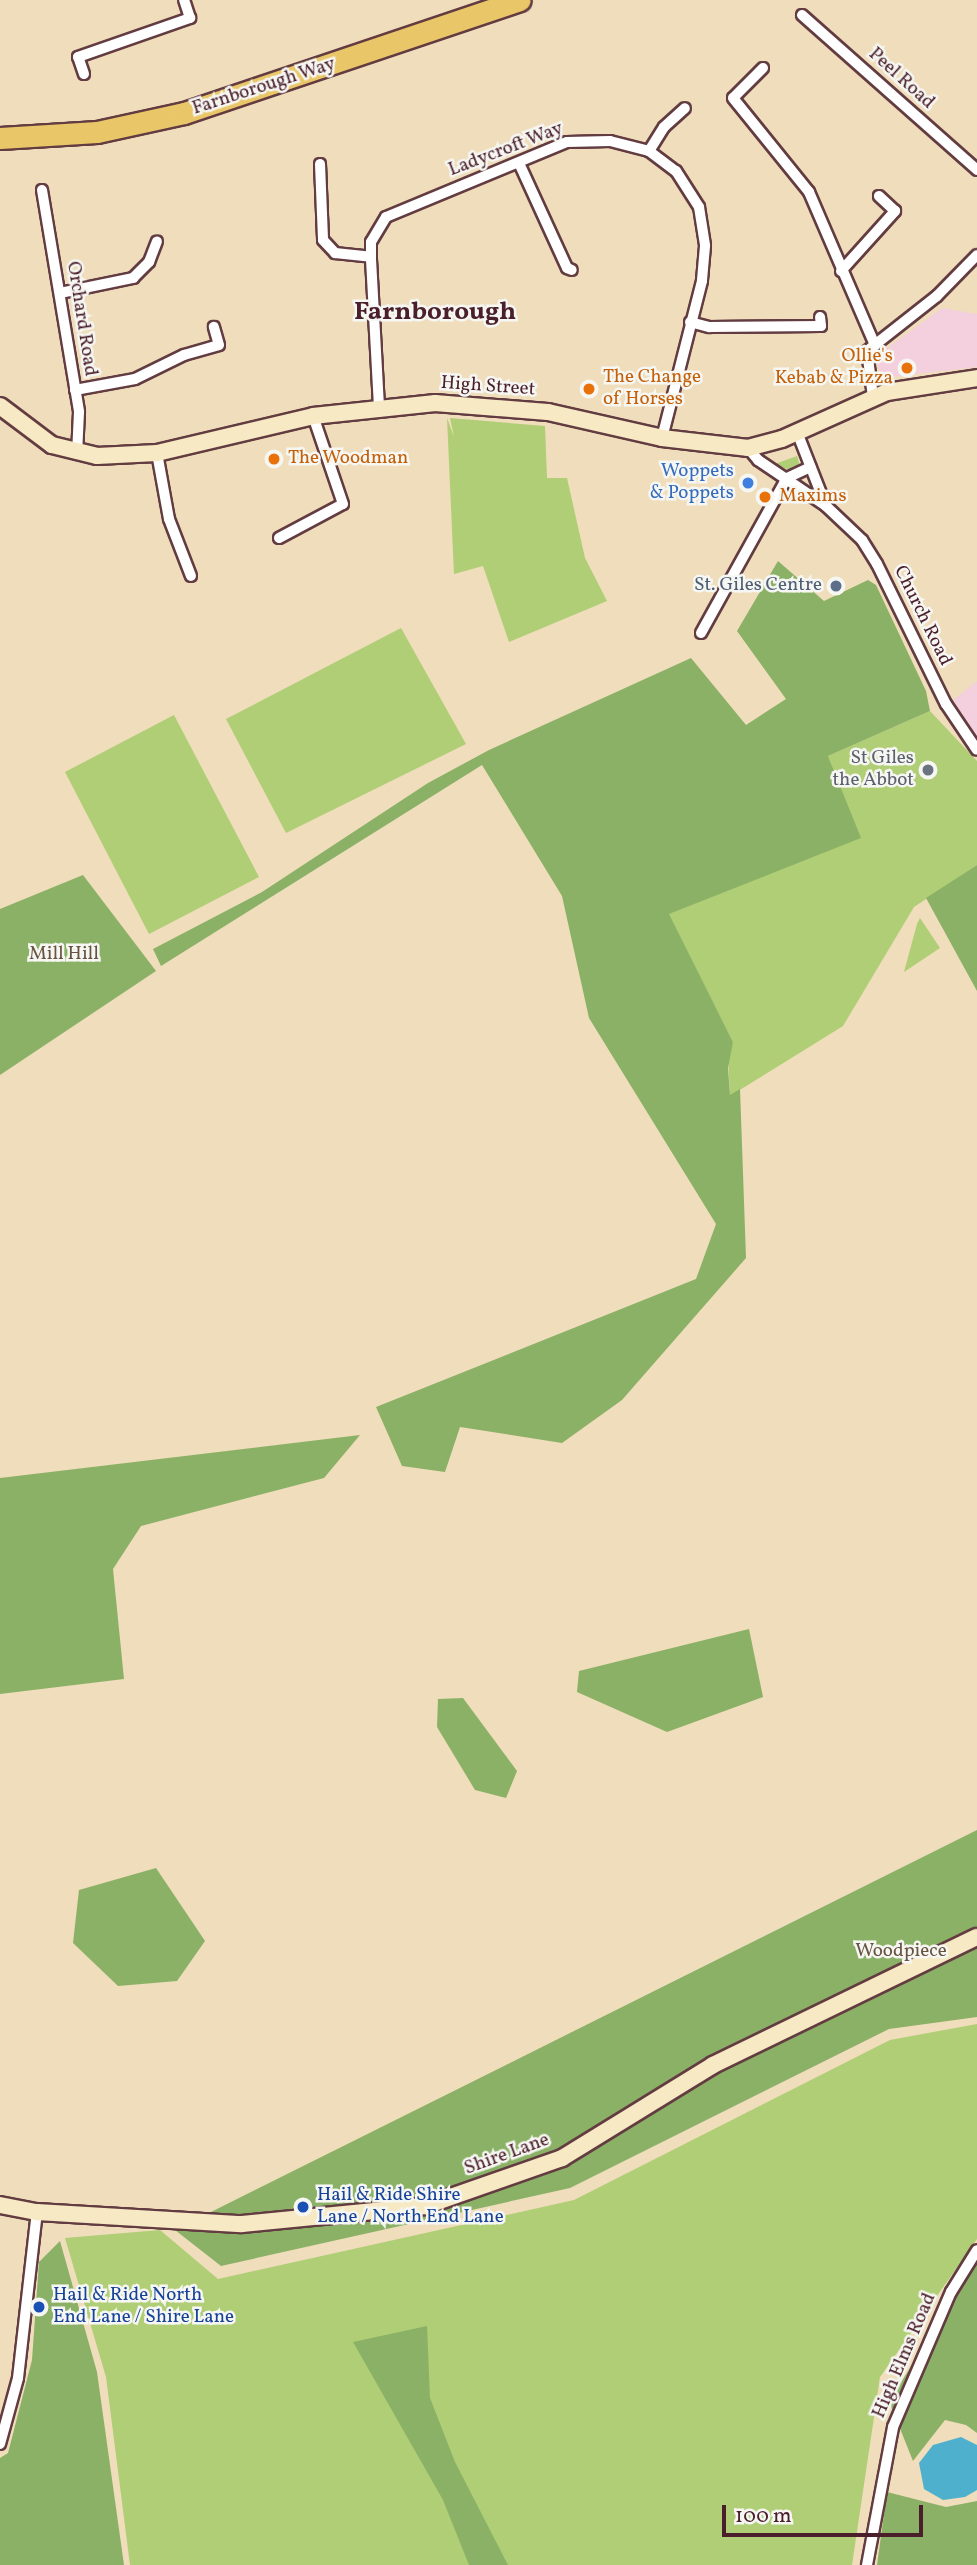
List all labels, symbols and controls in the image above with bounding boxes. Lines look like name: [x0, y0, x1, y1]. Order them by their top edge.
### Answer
street label: Peel Road: [863, 43, 939, 115]
street label: Farnborough Way: [189, 53, 339, 121]
street label: Ladycroft Way: [445, 118, 567, 182]
street label: Orchard Road: [61, 260, 101, 378]
district label: Farnborough: [354, 297, 516, 329]
place label: Ollie's Kebab & Pizza: [775, 346, 893, 390]
marker: Ollie's Kebab & Pizza: [899, 360, 915, 376]
place label: The Change of Horses: [603, 367, 701, 411]
street label: High Street: [440, 372, 536, 402]
marker: The Change of Horses: [581, 381, 597, 397]
place label: The Woodman: [288, 448, 409, 470]
marker: The Woodman: [266, 451, 282, 467]
place label: Woppets & Poppets: [650, 461, 734, 505]
marker: Woppets & Poppets: [740, 475, 756, 491]
place label: Maxims: [779, 486, 847, 508]
marker: Maxims: [757, 489, 773, 505]
street label: Church Road: [888, 562, 956, 670]
place label: St. Giles Centre: [694, 575, 822, 597]
marker: St. Giles Centre: [828, 578, 844, 594]
place label: St Giles the Abbot: [832, 748, 914, 792]
marker: St Giles the Abbot: [920, 762, 936, 778]
park label: Mill Hill: [29, 944, 99, 966]
park label: Woodpiece: [855, 1941, 947, 1963]
street label: Shire Lane: [461, 2129, 553, 2181]
place label: Hail & Ride Shire Lane / North End Lane: [317, 2185, 504, 2229]
marker: Hail & Ride Shire Lane / North End Lane: [295, 2199, 311, 2215]
place label: Hail & Ride North End Lane / Shire Lane: [53, 2285, 234, 2329]
street label: High Elms Road: [868, 2290, 942, 2422]
marker: Hail & Ride North End Lane / Shire Lane: [31, 2299, 47, 2315]
scale bar: [725, 2492, 926, 2536]
text: 100 m: [735, 2502, 792, 2531]

